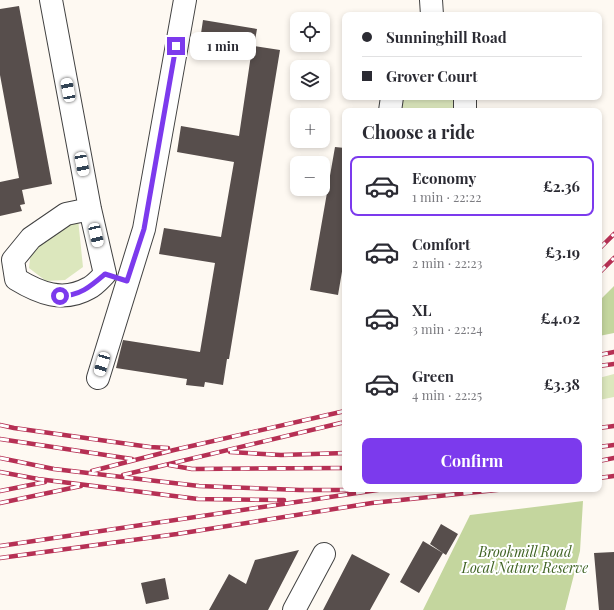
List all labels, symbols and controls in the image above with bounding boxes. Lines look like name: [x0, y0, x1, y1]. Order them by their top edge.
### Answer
map controls: [290, 12, 330, 196]
button: locate: [290, 12, 330, 52]
text: Sunninghill Road: [386, 27, 507, 47]
callout: 1 min: [190, 32, 256, 60]
route end: [167, 37, 185, 55]
text: 1 min: [207, 37, 239, 54]
button: layers: [290, 60, 330, 100]
text: Grover Court: [386, 66, 478, 86]
car: [60, 77, 76, 103]
button: +: [290, 108, 330, 148]
text: Choose a ride: [362, 120, 475, 144]
car: [74, 151, 90, 177]
button: −: [290, 156, 330, 196]
icon: car: [364, 168, 400, 204]
text: Economy: [412, 168, 476, 188]
text: £2.36: [543, 176, 580, 196]
text: 1 min · 22:22: [412, 188, 481, 205]
car: [87, 222, 105, 248]
icon: car: [364, 234, 400, 270]
text: Comfort: [412, 234, 470, 254]
text: £3.19: [545, 242, 580, 262]
text: 2 min · 22:23: [412, 254, 483, 271]
route start: [51, 287, 69, 305]
icon: car: [364, 300, 400, 336]
text: XL: [412, 300, 432, 320]
text: £4.02: [541, 308, 580, 328]
text: 3 min · 22:24: [412, 320, 483, 337]
car: [93, 351, 111, 377]
icon: car: [364, 366, 400, 402]
text: Green: [412, 366, 454, 386]
text: £3.38: [544, 374, 580, 394]
text: 4 min · 22:25: [412, 386, 482, 403]
button: Confirm: [362, 438, 582, 484]
park label: Brookmill Road Local Nature Reserve: [461, 542, 588, 577]

